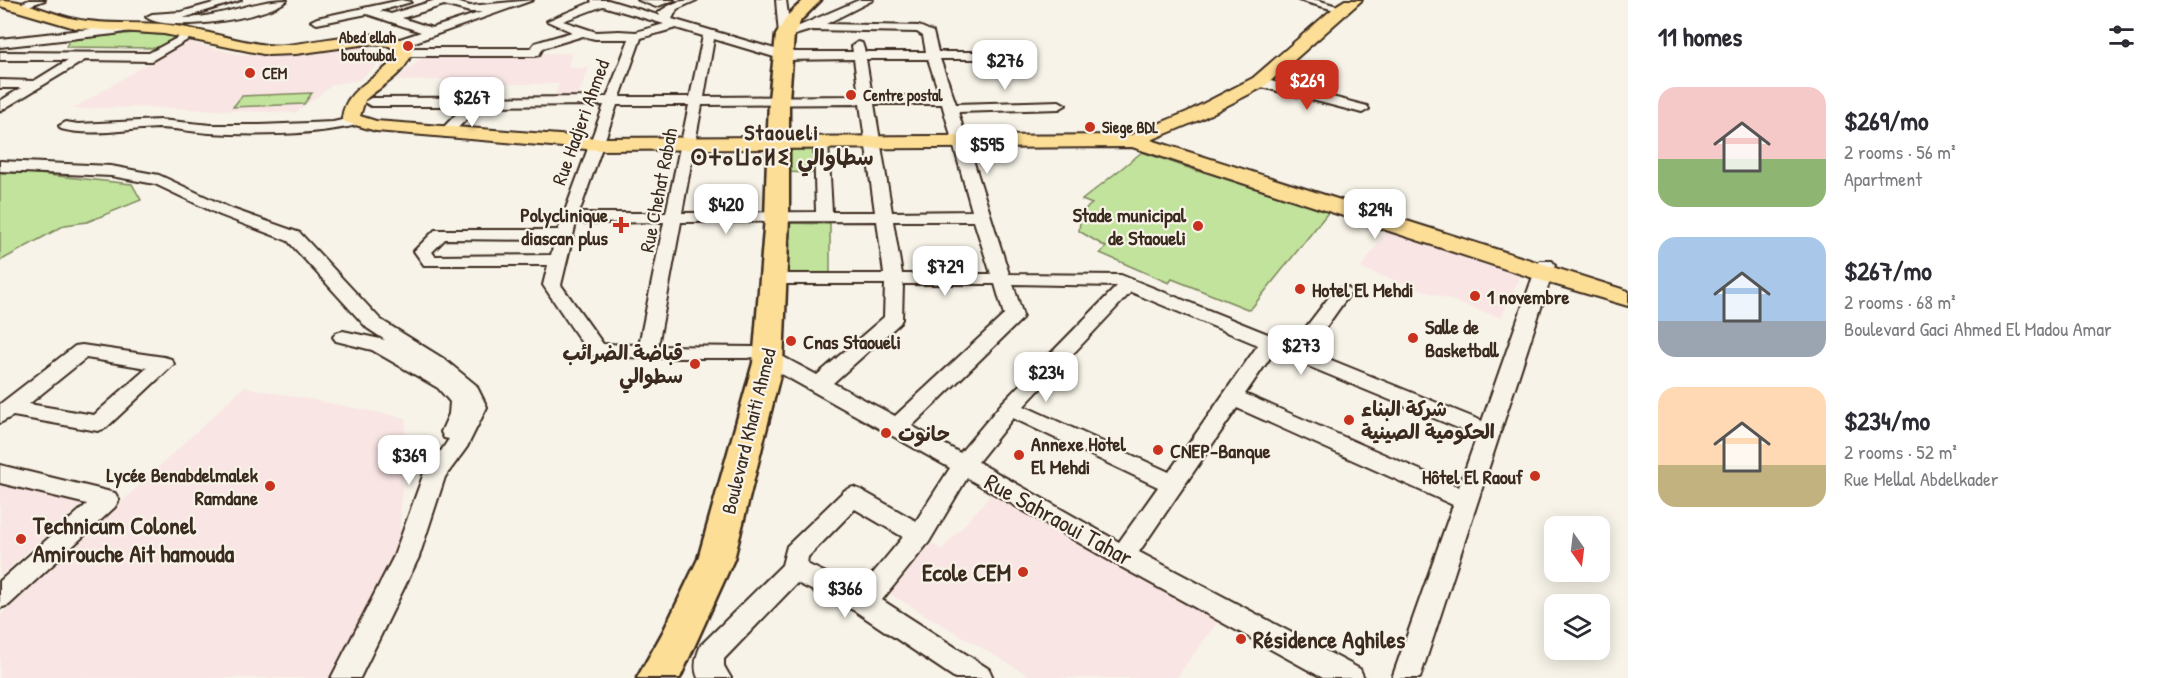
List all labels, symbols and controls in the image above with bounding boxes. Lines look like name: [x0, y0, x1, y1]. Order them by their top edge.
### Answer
text: 11 homes: [1658, 19, 1742, 54]
icon: filters: [2105, 20, 2138, 53]
place label: Abed ellah boutoubal: [339, 26, 397, 66]
marker: Abed ellah boutoubal: [401, 39, 415, 53]
pin: $276: [969, 40, 1041, 91]
text: $276: [986, 46, 1024, 73]
street label: Rue Hadjeri Ahmed: [545, 55, 615, 188]
pin: $269: [1271, 60, 1343, 111]
place label: CEM: [262, 62, 288, 84]
marker: CEM: [243, 66, 257, 80]
text: $269: [1290, 66, 1324, 93]
pin: $267: [436, 77, 508, 128]
text: $267: [453, 83, 491, 110]
place label: Centre postal: [863, 84, 943, 107]
marker: Centre postal: [844, 88, 858, 102]
text: $269/mo: [1844, 103, 1928, 138]
icon: home: [1706, 111, 1778, 183]
place label: Siege BDL: [1102, 116, 1158, 139]
district label: Staoueli ⵙⵜⴰⵡⴰⵍⵉ سطاوالي: [690, 117, 874, 177]
marker: Siege BDL: [1083, 120, 1097, 134]
pin: $595: [951, 124, 1023, 175]
street label: Rue Chehat Rabah: [633, 126, 683, 254]
text: $595: [970, 130, 1004, 157]
text: 2 rooms · 56 m²: [1844, 138, 1956, 165]
text: Apartment: [1844, 165, 1922, 192]
pin: $420: [690, 184, 762, 235]
pin: $294: [1339, 189, 1411, 240]
text: $420: [708, 190, 744, 217]
text: $294: [1358, 195, 1392, 222]
place label: Polyclinique diascan plus: [520, 201, 608, 252]
place label: Stade municipal de Staoueli: [1073, 201, 1187, 251]
marker: Polyclinique diascan plus: [612, 216, 630, 234]
marker: Stade municipal de Staoueli: [1191, 219, 1205, 233]
pin: $729: [909, 246, 981, 297]
text: $729: [927, 252, 963, 279]
text: $267/mo: [1844, 253, 1932, 288]
icon: home: [1706, 261, 1778, 333]
place label: Hotel El Mehdi: [1312, 276, 1413, 303]
marker: Hotel El Mehdi: [1293, 282, 1307, 296]
place label: 1 novembre: [1487, 283, 1569, 310]
text: 2 rooms · 68 m²: [1844, 288, 1956, 315]
marker: 1 novembre: [1468, 289, 1482, 303]
place label: Salle de Basketball: [1425, 313, 1500, 363]
text: Boulevard Gaci Ahmed El Madou Amar: [1844, 315, 2112, 342]
pin: $273: [1265, 325, 1337, 376]
place label: Cnas Staoueli: [803, 328, 901, 355]
text: $273: [1282, 331, 1320, 358]
marker: Salle de Basketball: [1406, 331, 1420, 345]
marker: Cnas Staoueli: [784, 334, 798, 348]
place label: قباضة الضرائب سطوالي: [563, 339, 683, 394]
street label: Boulevard Khaiti Ahmed: [714, 345, 782, 517]
pin: $234: [1010, 352, 1082, 403]
marker: قباضة الضرائب سطوالي: [688, 357, 702, 371]
text: $234: [1028, 358, 1064, 385]
place label: شركة البناء الحكومية الصينية: [1361, 395, 1495, 445]
text: $234/mo: [1844, 403, 1930, 438]
icon: home: [1706, 411, 1778, 483]
marker: شركة البناء الحكومية الصينية: [1342, 413, 1356, 427]
place label: حانوت: [898, 420, 949, 447]
marker: حانوت: [879, 426, 893, 440]
place label: Annexe Hotel El Mehdi: [1031, 430, 1127, 480]
pin: $369: [373, 435, 445, 486]
place label: CNEP-Banque: [1170, 437, 1270, 465]
text: 2 rooms · 52 m²: [1844, 438, 1957, 465]
text: $369: [392, 441, 426, 468]
marker: CNEP-Banque: [1151, 443, 1165, 457]
marker: Annexe Hotel El Mehdi: [1012, 448, 1026, 462]
place label: Lycée Benabdelmalek Ramdane: [107, 461, 259, 511]
place label: Hôtel El Raouf: [1422, 463, 1524, 490]
street label: Rue Sahraoui Tahar: [979, 465, 1139, 573]
text: Rue Mellal Abdelkader: [1844, 465, 1999, 492]
marker: Hôtel El Raouf: [1528, 469, 1542, 483]
marker: Lycée Benabdelmalek Ramdane: [263, 479, 277, 493]
place label: Technicum Colonel Amirouche Ait hamouda: [32, 509, 235, 569]
north arrow: [1544, 516, 1610, 582]
map controls: [1544, 516, 1610, 660]
marker: Technicum Colonel Amirouche Ait hamouda: [14, 532, 28, 546]
place label: Ecole CEM: [922, 556, 1011, 588]
marker: Ecole CEM: [1016, 565, 1030, 579]
pin: $366: [809, 568, 881, 619]
text: $366: [827, 574, 863, 601]
button: layers: [1544, 594, 1610, 660]
place label: Résidence Aghiles: [1253, 623, 1405, 656]
marker: Résidence Aghiles: [1234, 632, 1248, 646]

